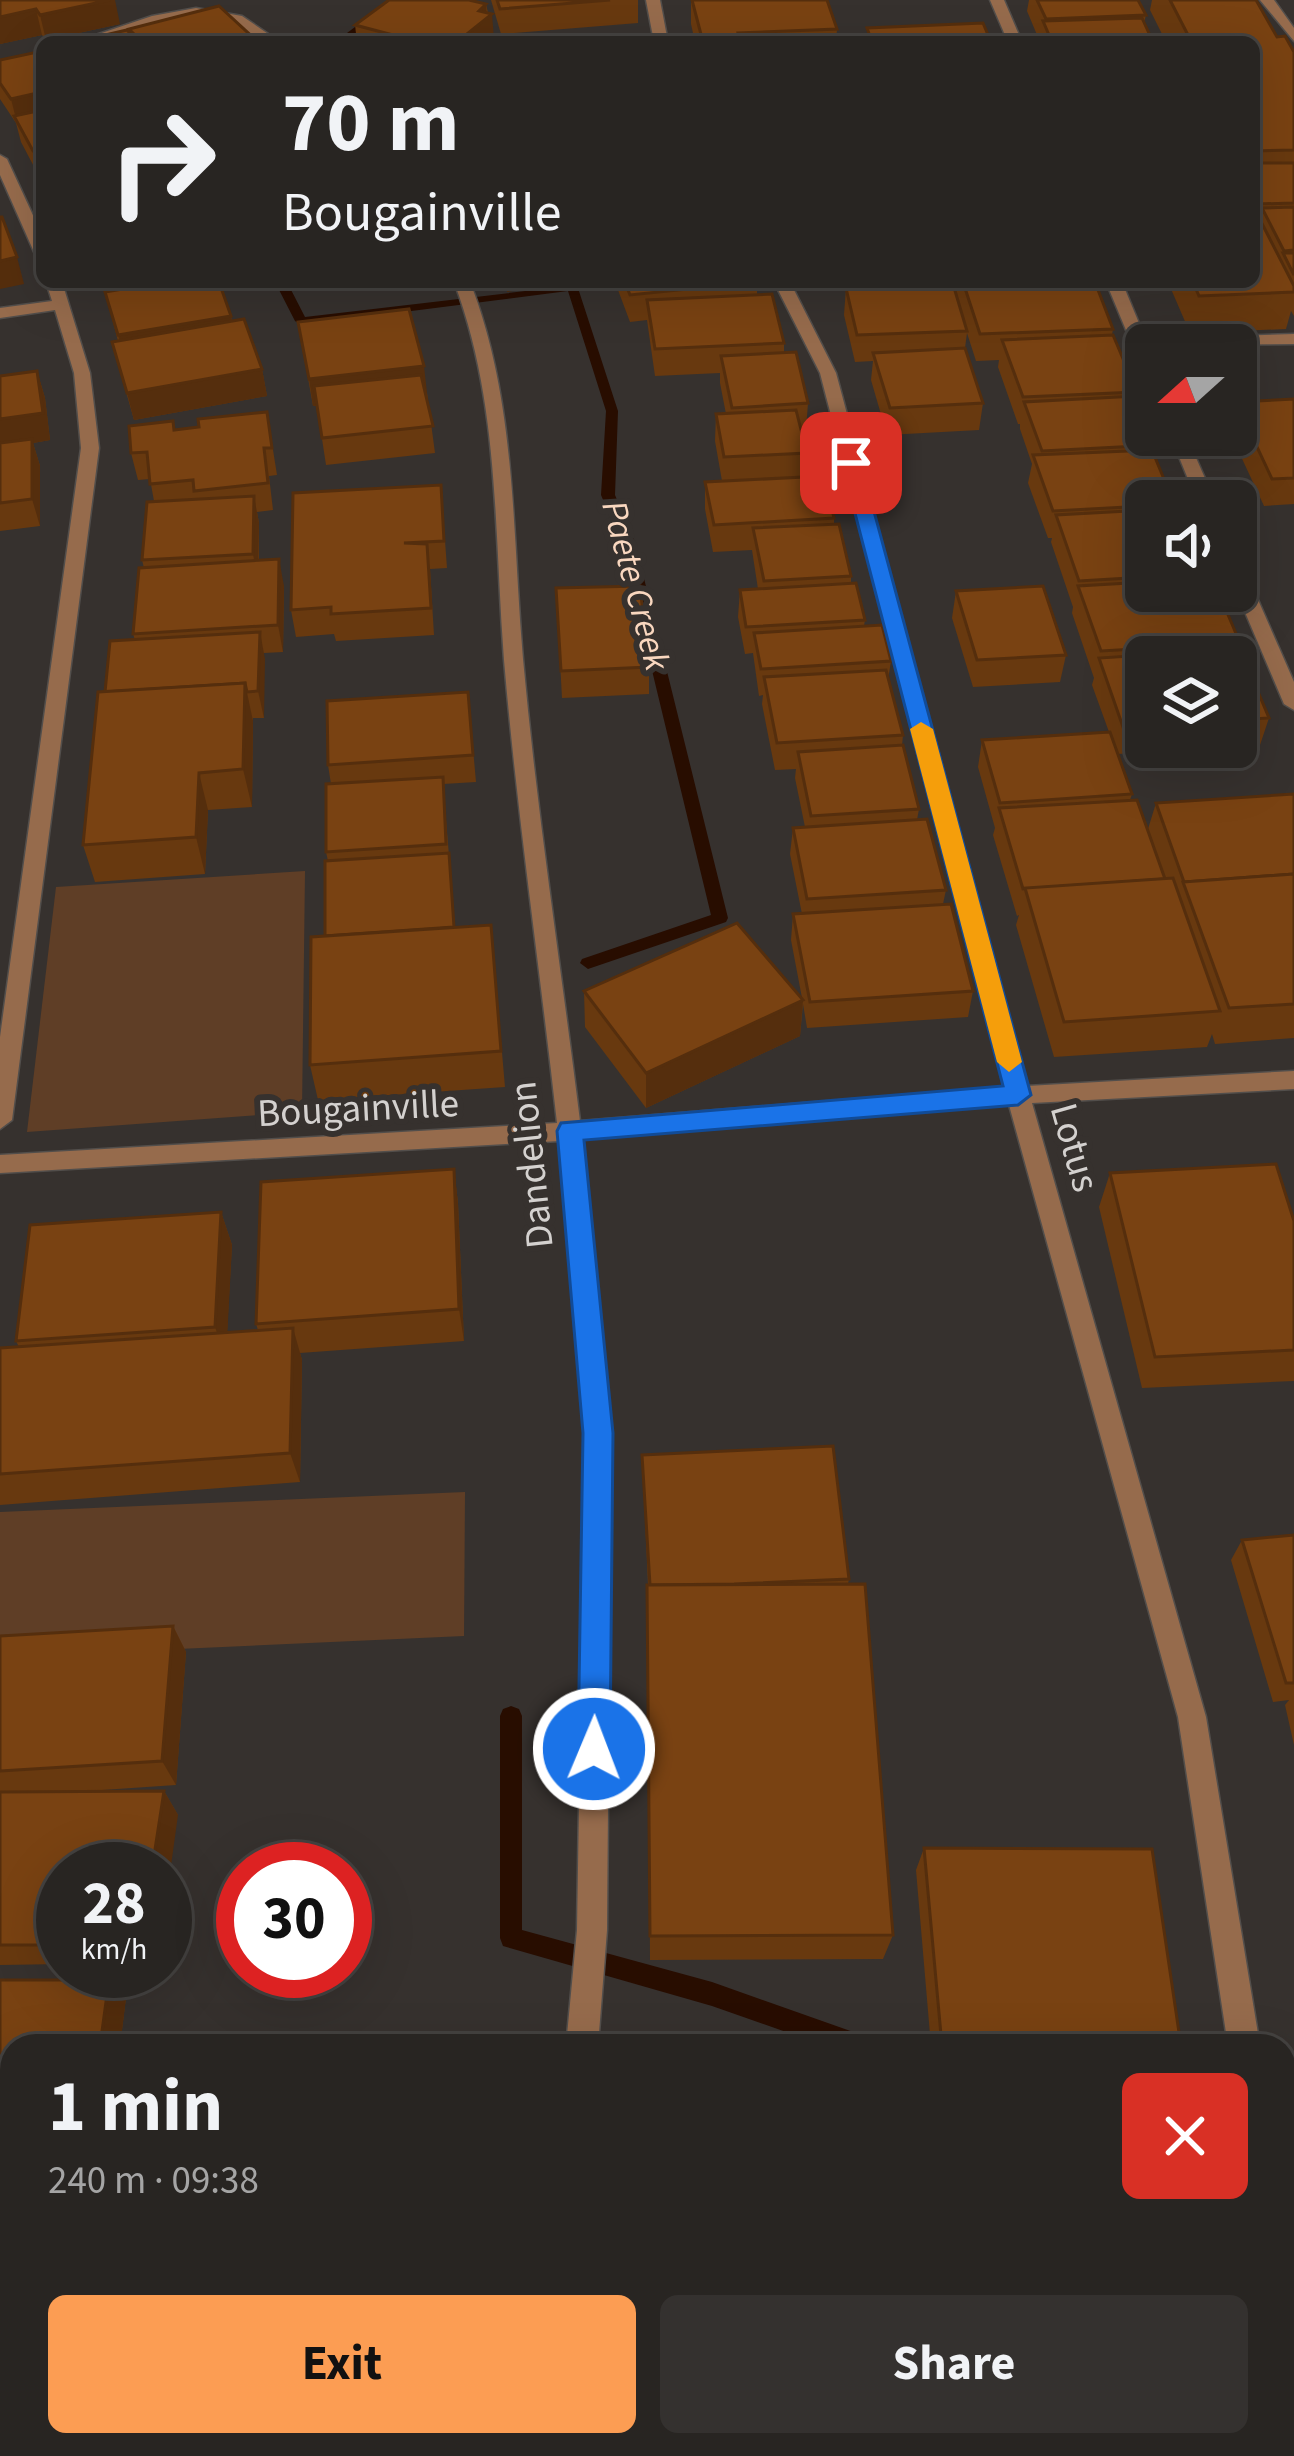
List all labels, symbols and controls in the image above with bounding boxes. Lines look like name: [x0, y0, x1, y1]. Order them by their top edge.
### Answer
text: 70 m: [282, 64, 460, 184]
icon: right: [84, 84, 240, 240]
text: Bougainville: [282, 175, 562, 252]
north arrow: [1125, 324, 1257, 456]
map controls: [1125, 324, 1257, 768]
pin: [800, 412, 902, 514]
icon: arrive: [818, 430, 884, 496]
button: sound: [1125, 480, 1257, 612]
water label: Paete Creek: [588, 495, 683, 677]
button: layers: [1125, 636, 1257, 768]
street label: Bougainville: [256, 1076, 460, 1142]
street label: Dandelion: [495, 1078, 569, 1251]
street label: Lotus: [1035, 1097, 1113, 1198]
position arrow: [531, 1686, 657, 1812]
speed limit sign: 30: [216, 1842, 372, 1998]
text: 28: [82, 1862, 146, 1947]
text: km/h: [81, 1928, 147, 1971]
text: 1 min: [48, 2056, 223, 2159]
button: close: [1122, 2073, 1248, 2199]
text: 240 m · 09:38: [48, 2153, 259, 2209]
button: Exit: [48, 2295, 636, 2433]
button: Share: [660, 2295, 1248, 2433]

